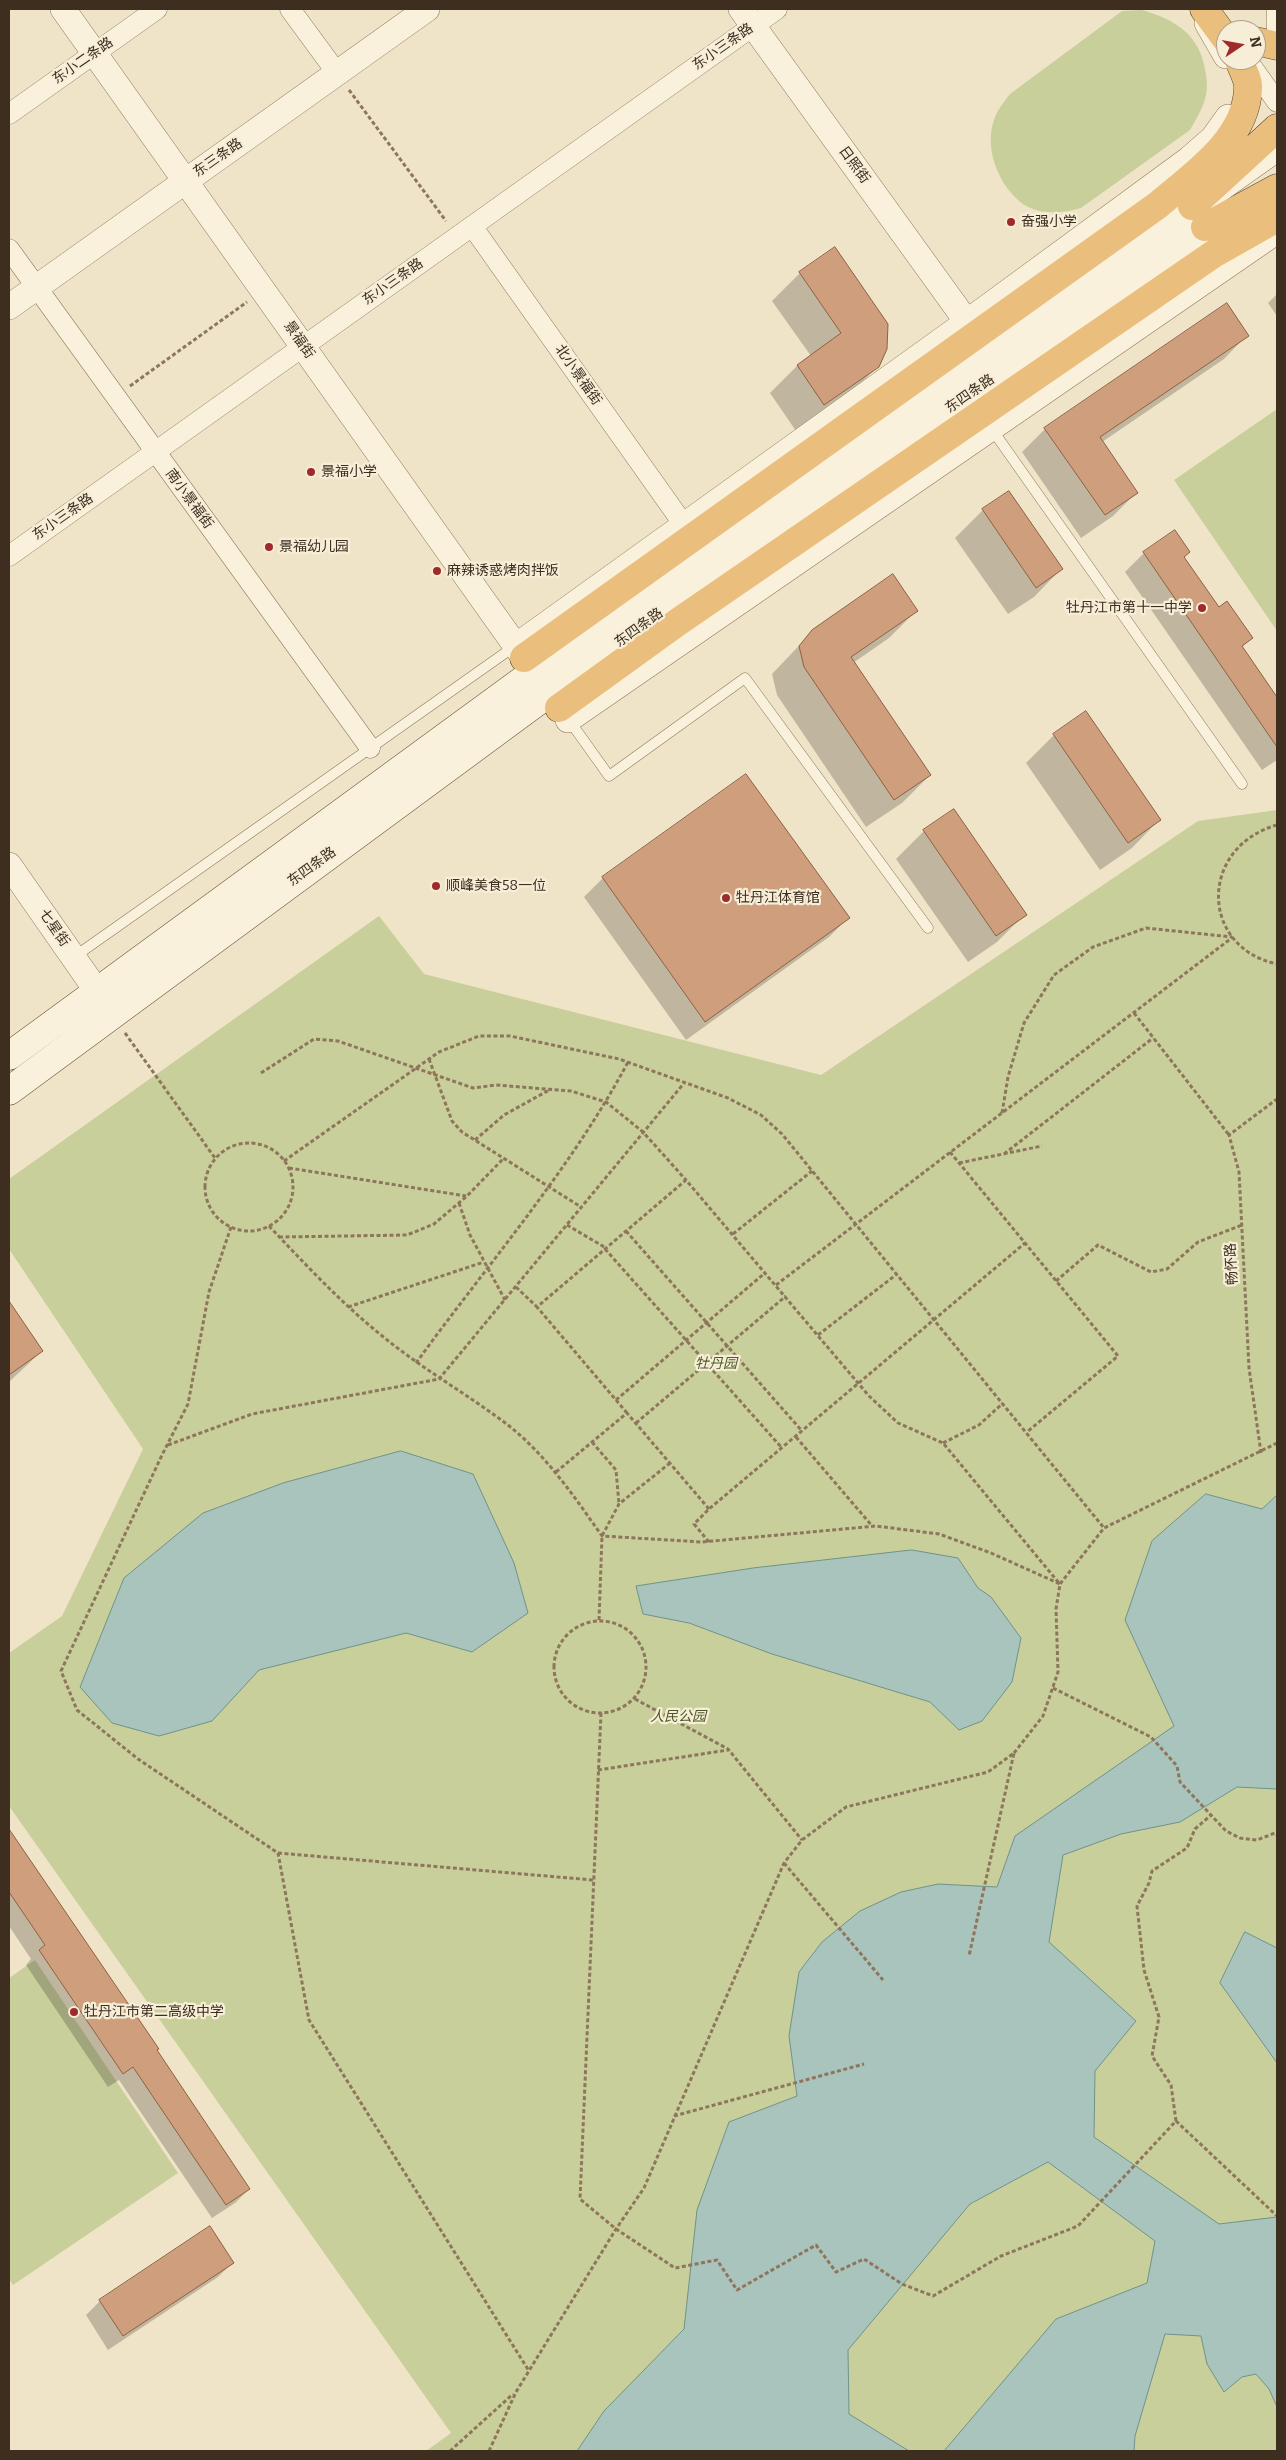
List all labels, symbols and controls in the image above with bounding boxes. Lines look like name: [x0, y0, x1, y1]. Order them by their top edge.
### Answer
street label: 东小三条路: [690, 20, 756, 74]
north arrow: [1216, 20, 1266, 70]
street label: 东小二条路: [50, 34, 116, 88]
text: N: [1246, 35, 1265, 49]
street label: 东三条路: [190, 135, 246, 181]
street label: 日照街: [835, 143, 873, 187]
place label: 奋强小学: [1021, 214, 1077, 230]
marker: 奋强小学: [1005, 216, 1017, 228]
street label: 东小三条路: [360, 255, 426, 309]
street label: 景福街: [280, 318, 318, 362]
street label: 北小景福街: [551, 342, 605, 408]
street label: 东四条路: [942, 371, 998, 417]
place label: 景福小学: [321, 464, 377, 480]
street label: 南小景福街: [162, 466, 216, 532]
marker: 景福小学: [305, 466, 317, 478]
street label: 东小三条路: [30, 490, 96, 544]
place label: 景福幼儿园: [279, 539, 349, 555]
marker: 景福幼儿园: [263, 541, 275, 553]
place label: 麻辣诱惑烤肉拌饭: [447, 563, 559, 579]
marker: 麻辣诱惑烤肉拌饭: [431, 565, 443, 577]
place label: 牡丹江市第十一中学: [1066, 600, 1192, 616]
marker: 牡丹江市第十一中学: [1196, 602, 1208, 614]
street label: 东四条路: [611, 605, 667, 651]
street label: 东四条路: [284, 844, 340, 890]
place label: 顺峰美食58一位: [446, 878, 546, 894]
marker: 顺峰美食58一位: [430, 880, 442, 892]
place label: 牡丹江体育馆: [736, 890, 820, 906]
marker: 牡丹江体育馆: [720, 892, 732, 904]
street label: 七星街: [35, 906, 73, 950]
street label: 畅怀路: [1223, 1243, 1241, 1285]
park label: 牡丹园: [695, 1356, 737, 1372]
park label: 人民公园: [650, 1709, 706, 1725]
place label: 牡丹江市第二高级中学: [84, 2004, 224, 2020]
marker: 牡丹江市第二高级中学: [68, 2006, 80, 2018]

